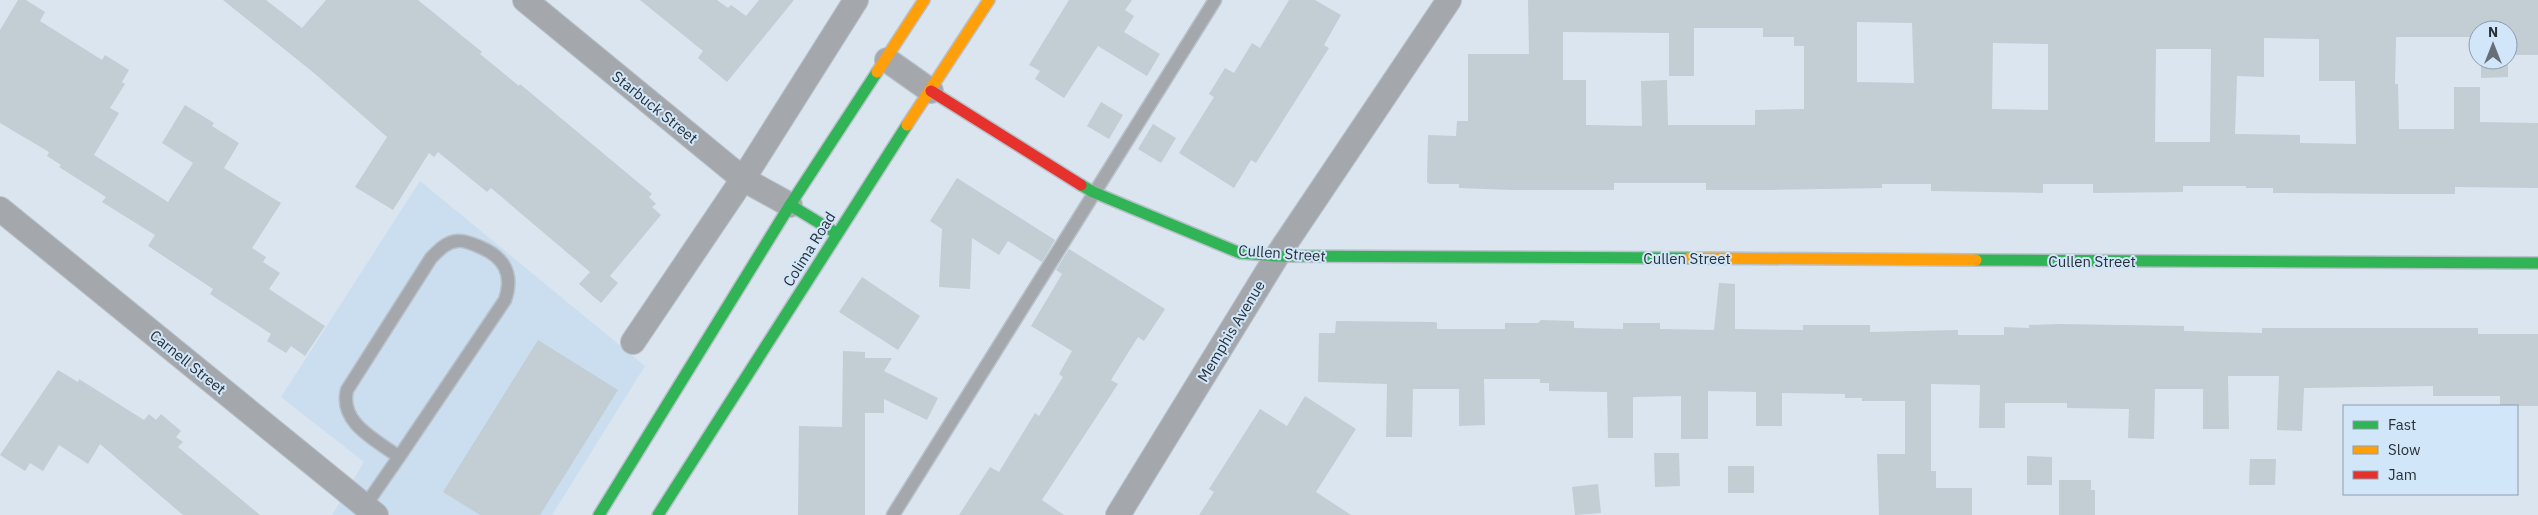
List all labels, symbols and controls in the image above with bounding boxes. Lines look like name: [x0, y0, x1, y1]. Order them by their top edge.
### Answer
north arrow: [2468, 20, 2518, 70]
text: N: [2488, 23, 2498, 41]
street label: Starbuck Street: [608, 67, 702, 147]
street label: Colima Road: [779, 208, 839, 290]
street label: Cullen Street: [1238, 240, 1326, 266]
street label: Cullen Street: [1643, 249, 1731, 268]
street label: Cullen Street: [2048, 252, 2136, 271]
street label: Memphis Avenue: [1193, 277, 1269, 385]
street label: Carnell Street: [146, 326, 230, 398]
legend: [2343, 405, 2518, 495]
text: Fast: [2388, 415, 2416, 434]
text: Slow: [2388, 440, 2421, 459]
text: Jam: [2388, 465, 2417, 484]

